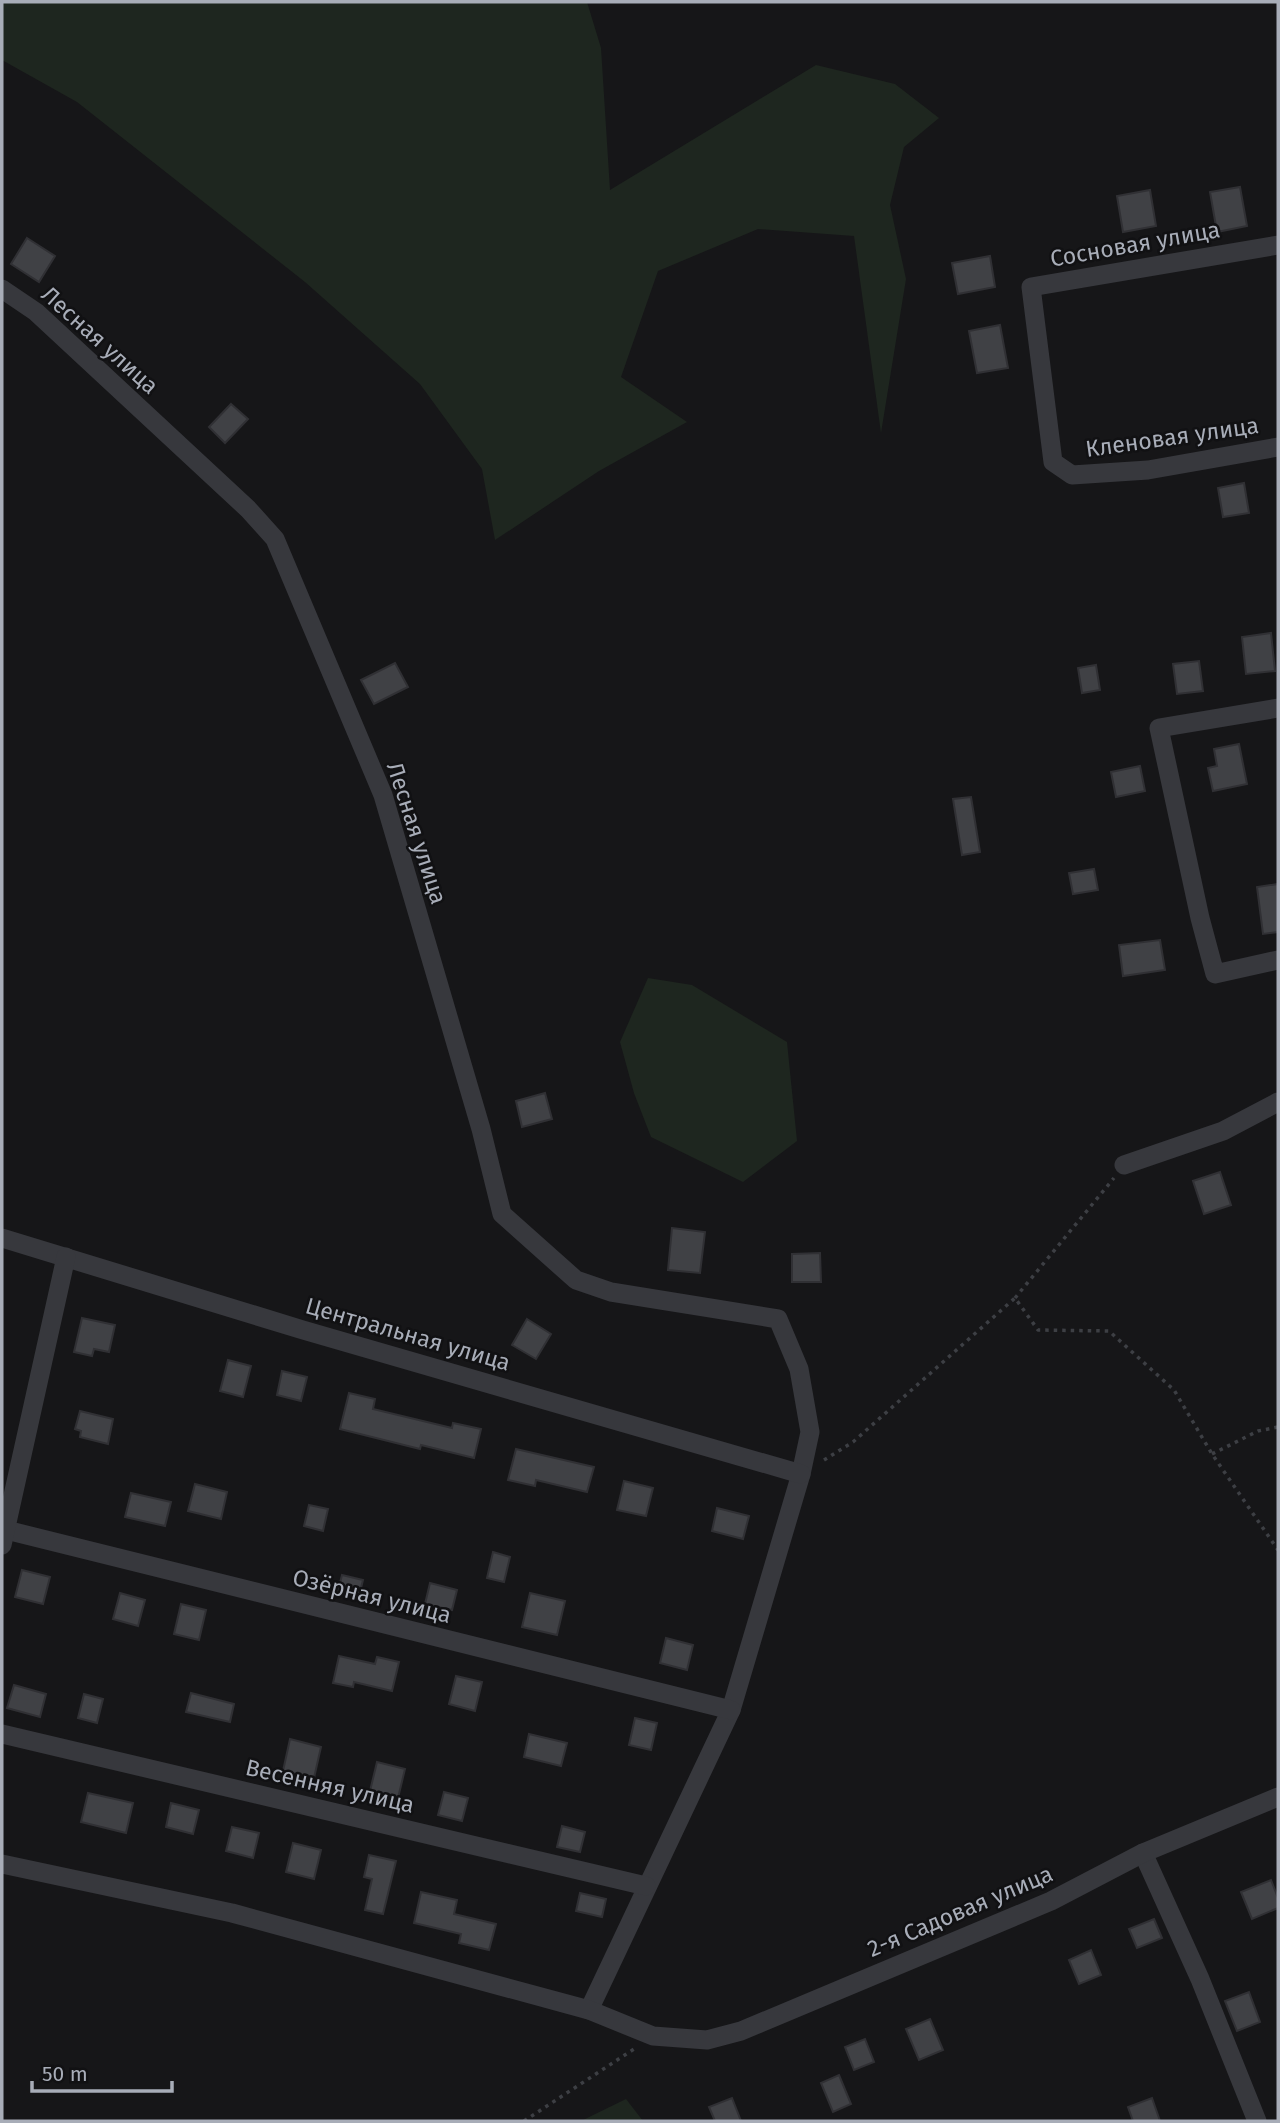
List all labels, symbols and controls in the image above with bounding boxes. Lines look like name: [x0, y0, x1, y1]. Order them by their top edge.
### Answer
street label: Сосновая улица: [1048, 215, 1222, 273]
street label: Лесная улица: [36, 280, 164, 400]
street label: Кленовая улица: [1084, 411, 1260, 463]
street label: Лесная улица: [381, 758, 453, 908]
street label: Центральная улица: [302, 1291, 514, 1377]
street label: Озёрная улица: [290, 1563, 454, 1629]
street label: Весенняя улица: [243, 1753, 417, 1819]
street label: 2-я Садовая улица: [863, 1859, 1057, 1963]
scale bar: [32, 2050, 172, 2094]
text: 50 m: [42, 2061, 88, 2087]

